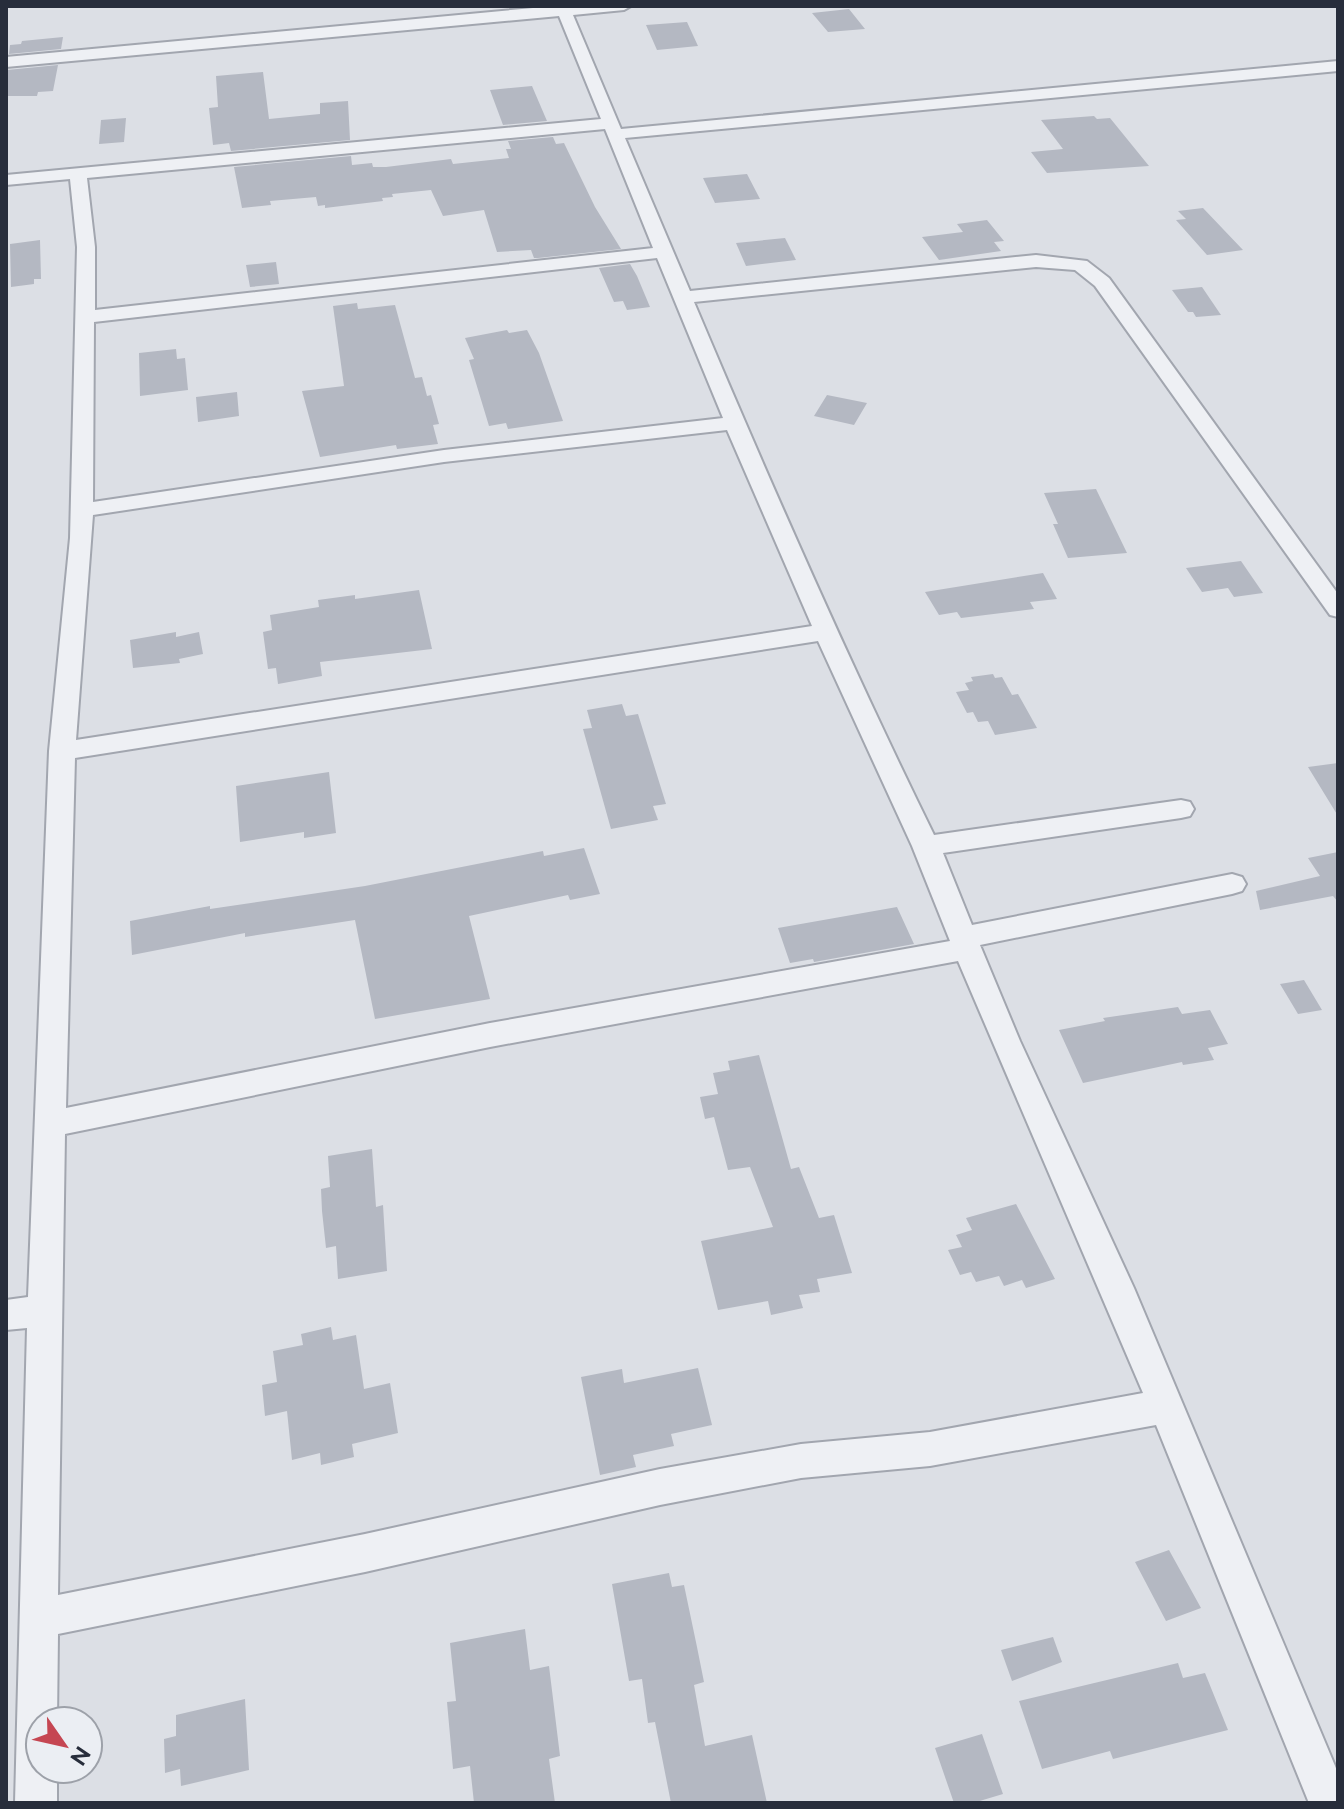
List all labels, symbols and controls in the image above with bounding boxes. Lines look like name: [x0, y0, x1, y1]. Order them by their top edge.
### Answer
north arrow: [24, 1705, 104, 1785]
text: N: [65, 1742, 96, 1770]

